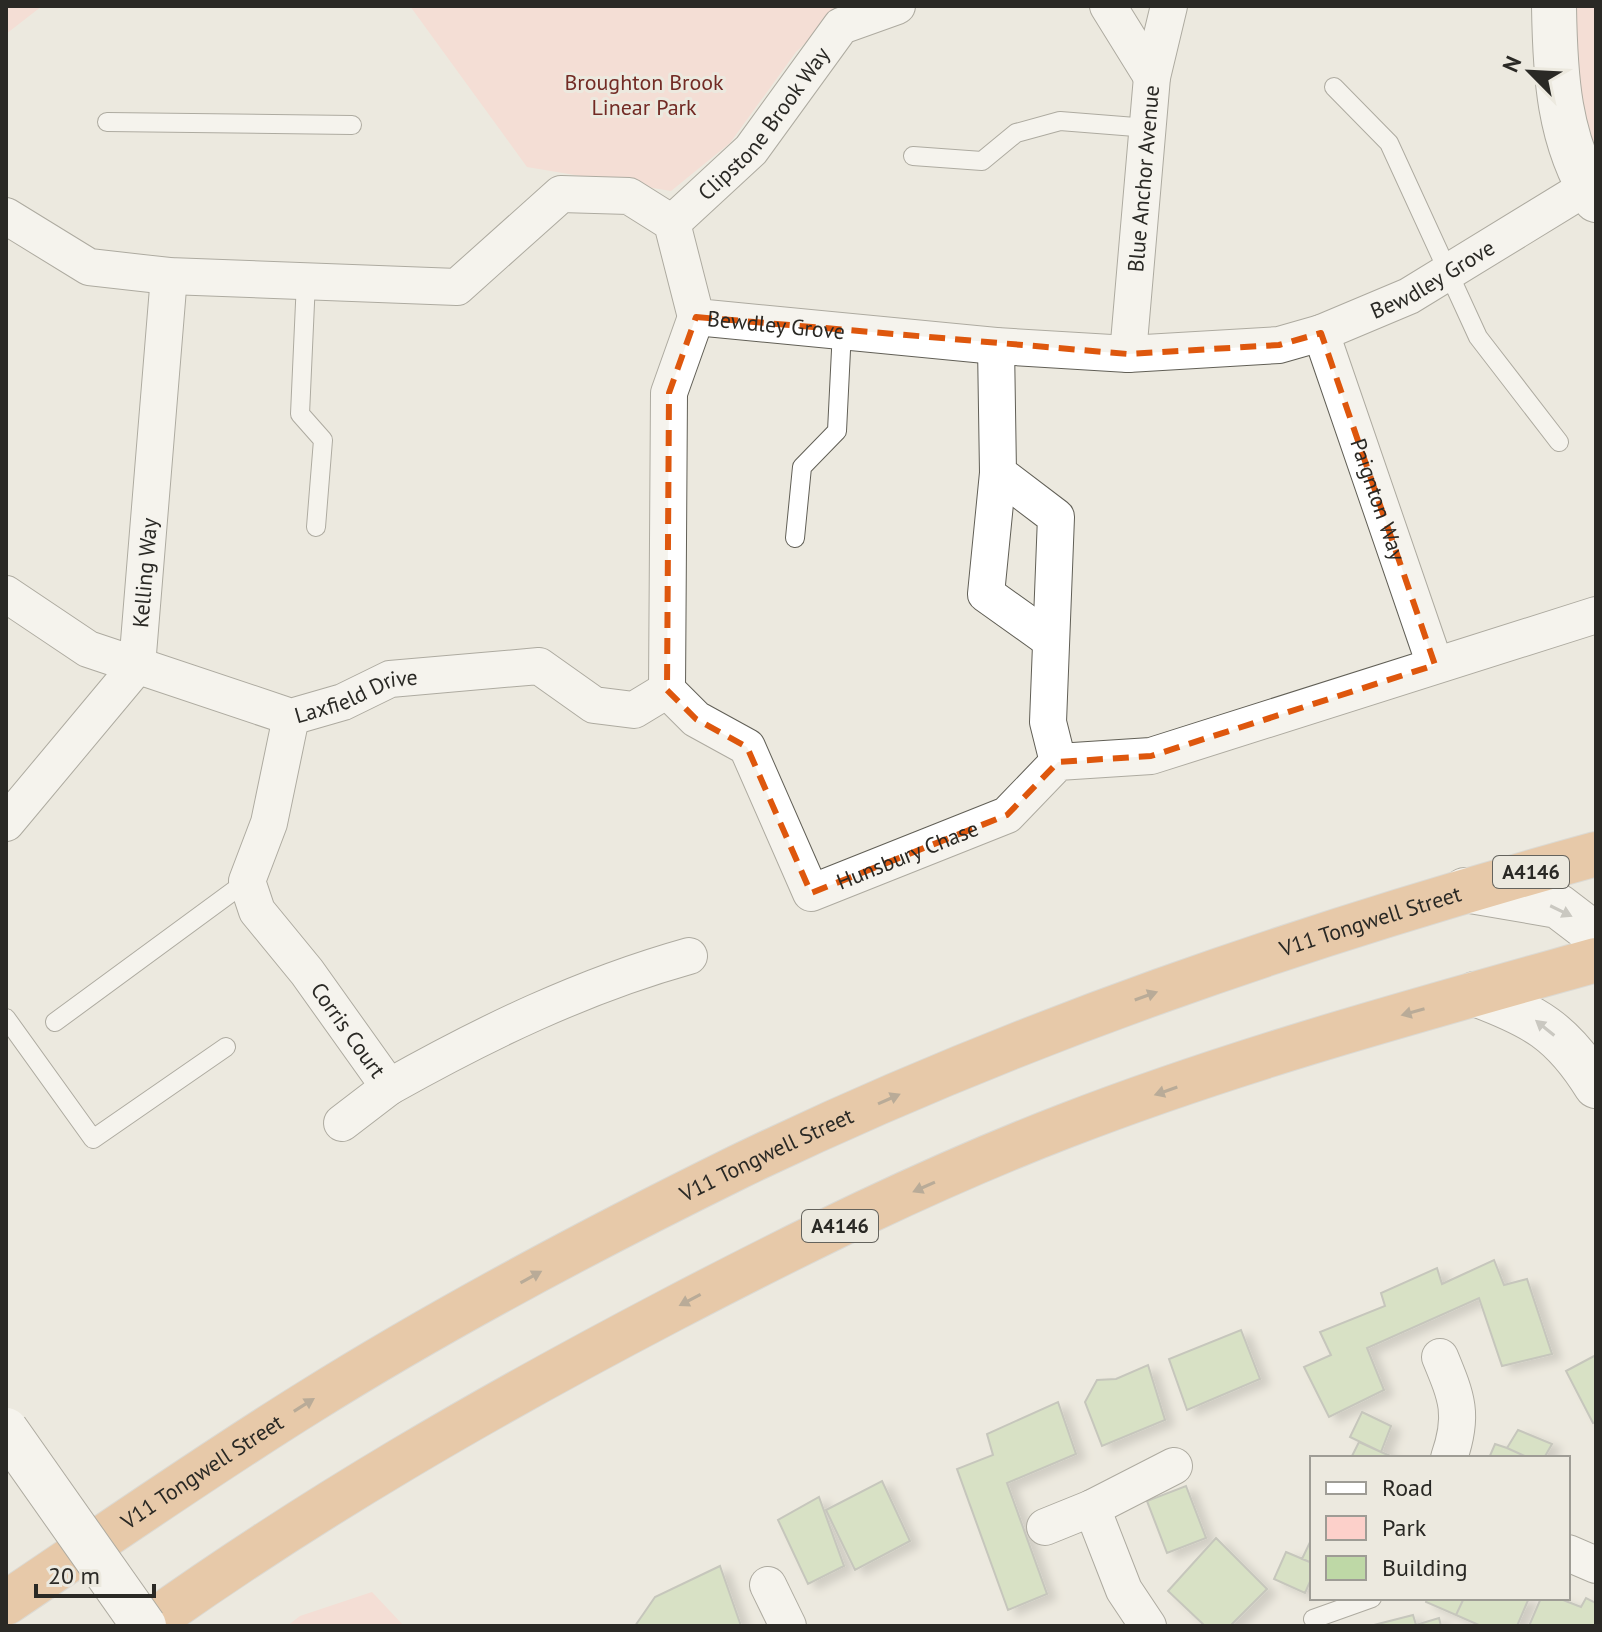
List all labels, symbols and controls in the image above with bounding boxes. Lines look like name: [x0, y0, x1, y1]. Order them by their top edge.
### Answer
north arrow: [1490, 32, 1570, 112]
street label: Clipstone Brook Way: [692, 40, 836, 206]
text: N: [1496, 52, 1527, 76]
park label: Broughton Brook Linear Park: [564, 68, 724, 121]
street label: Blue Anchor Avenue: [1121, 84, 1165, 273]
street label: Bewdley Grove: [1366, 233, 1500, 325]
street label: Bewdley Grove: [706, 304, 846, 345]
street label: Paignton Way: [1344, 435, 1412, 565]
street label: Kelling Way: [126, 516, 163, 629]
street label: Laxfield Drive: [291, 663, 419, 729]
street label: Hunsbury Chase: [832, 814, 982, 895]
road number: A4146: [1493, 856, 1569, 888]
street label: V11 Tongwell Street: [1275, 879, 1465, 963]
one-way arrow: [1550, 904, 1573, 918]
street label: Corris Court: [305, 977, 392, 1084]
one-way arrow: [1134, 989, 1158, 1002]
one-way arrow: [1401, 1006, 1425, 1019]
one-way arrow: [1536, 1020, 1556, 1037]
one-way arrow: [1153, 1085, 1177, 1097]
one-way arrow: [877, 1092, 900, 1106]
street label: V11 Tongwell Street: [674, 1101, 858, 1208]
one-way arrow: [913, 1181, 936, 1194]
road number: A4146: [802, 1210, 878, 1242]
one-way arrow: [519, 1270, 542, 1284]
one-way arrow: [679, 1294, 702, 1307]
one-way arrow: [293, 1398, 315, 1412]
street label: V11 Tongwell Street: [115, 1408, 289, 1536]
legend: [1310, 1456, 1570, 1600]
text: Road: [1382, 1472, 1433, 1503]
text: Park: [1382, 1512, 1427, 1543]
scale bar: [36, 1548, 154, 1598]
text: Building: [1382, 1552, 1468, 1583]
text: 20 m: [48, 1560, 100, 1591]

